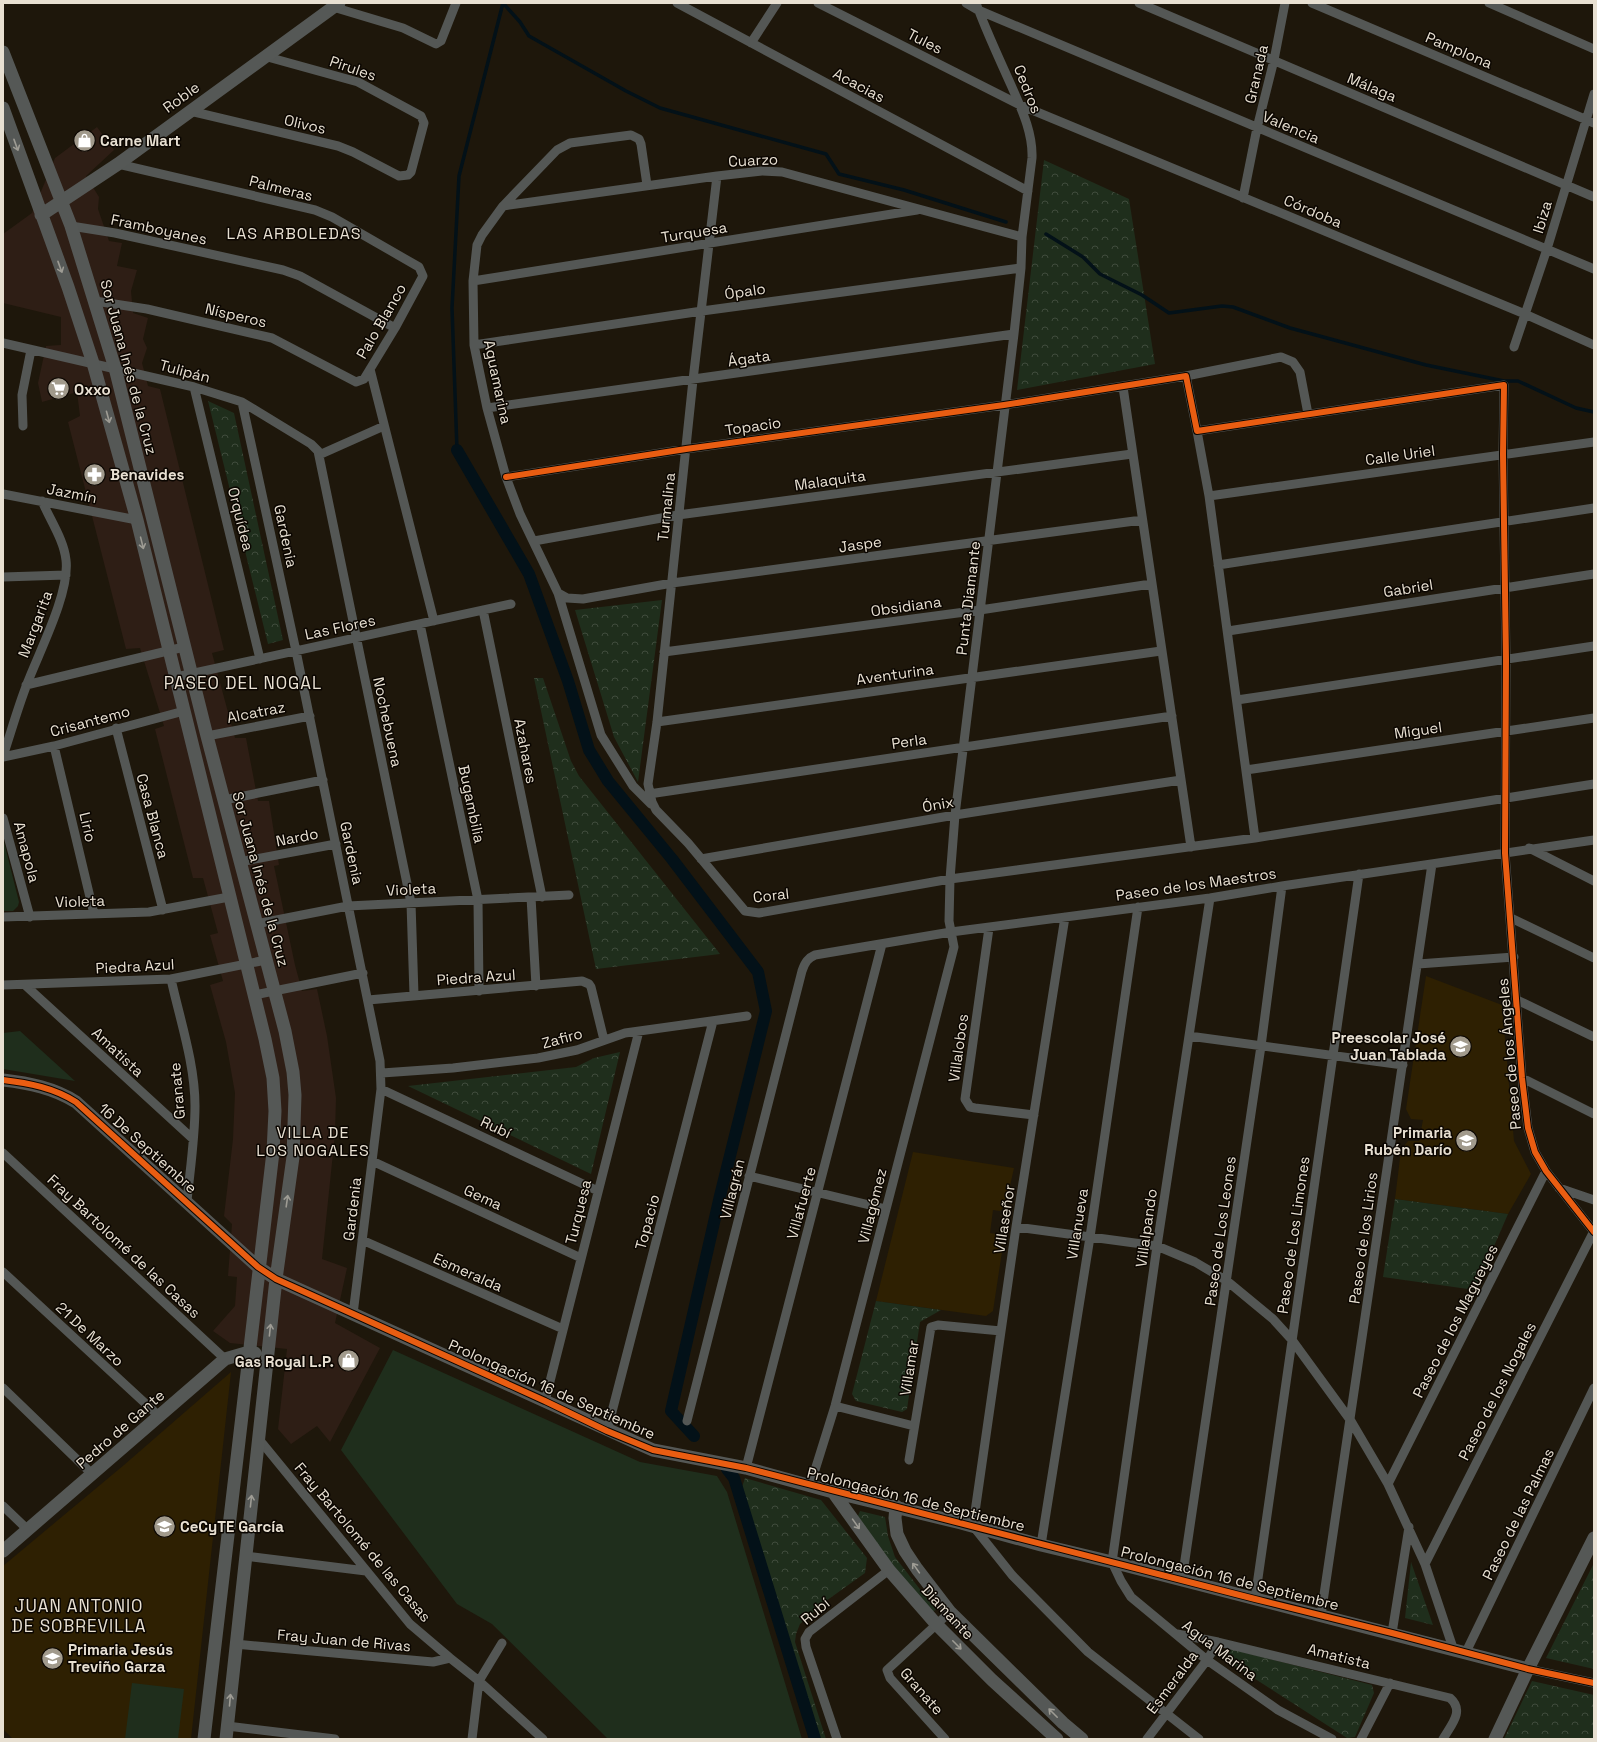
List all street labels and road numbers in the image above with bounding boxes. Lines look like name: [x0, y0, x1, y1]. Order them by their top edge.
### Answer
street label: Tules: [904, 24, 946, 58]
street label: Pamplona: [1423, 27, 1496, 73]
street label: Granada: [1240, 42, 1272, 105]
street label: Pirules: [327, 51, 379, 85]
street label: Cedros: [1010, 62, 1046, 116]
street label: Acacias: [830, 63, 888, 107]
street label: Málaga: [1344, 68, 1400, 106]
street label: Roble: [159, 77, 203, 117]
street label: Valencia: [1259, 106, 1323, 148]
street label: Olivos: [282, 110, 328, 138]
street label: Cuarzo: [728, 149, 778, 171]
street label: Palmeras: [247, 171, 315, 205]
street label: Córdoba: [1281, 190, 1345, 232]
street label: Ibiza: [1528, 198, 1556, 236]
street label: Framboyanes: [109, 210, 209, 248]
street label: Turquesa: [660, 217, 729, 247]
street label: Sor Juana Inés de la Cruz: [96, 277, 162, 457]
street label: Ópalo: [723, 279, 767, 303]
street label: Palo Blanco: [352, 280, 410, 362]
street label: Nísperos: [203, 299, 269, 331]
street label: Aguamarina: [480, 338, 516, 426]
street label: Ágata: [727, 346, 772, 370]
street label: Tulipán: [158, 355, 212, 387]
street label: Topacio: [724, 413, 782, 439]
street label: Calle Uriel: [1364, 441, 1436, 469]
street label: Malaquita: [793, 466, 867, 494]
street label: Turmalina: [653, 471, 679, 542]
street label: Jazmín: [45, 479, 99, 507]
street label: Orquídea: [224, 485, 258, 553]
street label: Gardenia: [270, 503, 302, 570]
street label: Jaspe: [837, 532, 883, 556]
street label: Punta Diamante: [952, 540, 984, 656]
street label: Gabriel: [1382, 575, 1434, 601]
street label: Margarita: [14, 588, 57, 660]
street label: Obsidiana: [869, 592, 943, 620]
street label: Las Flores: [303, 610, 377, 644]
street label: Aventurina: [855, 659, 935, 689]
street label: Nochebuena: [369, 675, 407, 769]
street label: Alcatraz: [225, 697, 287, 727]
street label: Crisantemo: [48, 701, 132, 741]
street label: Azahares: [510, 717, 542, 785]
street label: Miguel: [1393, 717, 1443, 743]
street label: Perla: [890, 729, 928, 753]
street label: Bugambilia: [454, 763, 490, 845]
street label: Casa Blanca: [132, 771, 174, 861]
street label: Sor Juana Inés de la Cruz: [228, 789, 294, 969]
street label: Ónix: [921, 792, 955, 816]
street label: Lirio: [75, 810, 101, 844]
street label: Amapola: [10, 819, 44, 885]
street label: Gardenia: [336, 820, 368, 887]
street label: Nardo: [274, 824, 320, 850]
street label: Paseo de los Maestros: [1115, 863, 1278, 905]
street label: Violeta: [386, 878, 437, 900]
street label: Coral: [752, 884, 790, 906]
street label: Violeta: [55, 891, 106, 911]
street label: Piedra Azul: [95, 954, 175, 978]
street label: Piedra Azul: [436, 965, 516, 989]
street label: Paseo de los Ángeles: [1493, 977, 1525, 1130]
street label: Villalobos: [944, 1013, 972, 1083]
street label: Amatista: [88, 1023, 148, 1081]
street label: Zafiro: [540, 1023, 584, 1053]
street label: Granate: [165, 1062, 189, 1120]
street label: 16 De Septiembre: [95, 1099, 201, 1197]
street label: Rubí: [477, 1112, 515, 1143]
street label: Paseo de Los Leones: [1200, 1155, 1240, 1307]
street label: Paseo de Los Limones: [1273, 1155, 1313, 1315]
street label: Villagrán: [715, 1157, 749, 1221]
street label: Villafuerte: [782, 1165, 820, 1241]
street label: Villagómez: [853, 1166, 891, 1246]
street label: Fray Bartolomé de las Casas: [43, 1170, 205, 1322]
street label: Paseo de los Lirios: [1344, 1171, 1382, 1305]
street label: Gardenia: [339, 1176, 365, 1242]
street label: Turquesa: [561, 1177, 595, 1247]
street label: Gema: [461, 1180, 506, 1214]
street label: Villaseñor: [989, 1183, 1019, 1255]
street label: Villanueva: [1062, 1186, 1092, 1261]
street label: Villalpando: [1131, 1188, 1161, 1268]
street label: Topacio: [630, 1192, 664, 1252]
street label: Paseo de los Magueyes: [1408, 1241, 1502, 1401]
street label: Esmeralda: [430, 1248, 506, 1296]
street label: 21 De Marzo: [52, 1298, 128, 1370]
street label: Paseo de los Nogales: [1454, 1319, 1540, 1463]
street label: Prolongación 16 de Septiembre: [446, 1335, 658, 1443]
street label: Villamar: [895, 1338, 923, 1397]
street label: Pedro de Gante: [72, 1385, 168, 1473]
street label: Paseo de las Palmas: [1478, 1445, 1558, 1583]
street label: Fray Bartolomé de las Casas: [291, 1458, 435, 1626]
street label: Prolongación 16 de Septiembre: [805, 1463, 1027, 1535]
street label: Prolongación 16 de Septiembre: [1119, 1542, 1341, 1614]
street label: Diamante: [918, 1581, 978, 1644]
street label: Rubí: [797, 1593, 834, 1629]
street label: Agua Marina: [1179, 1615, 1262, 1685]
street label: Fray Juan de Rivas: [276, 1625, 412, 1655]
street label: Amatista: [1306, 1639, 1373, 1673]
street label: Esmeralda: [1142, 1646, 1202, 1717]
street label: Granate: [896, 1663, 948, 1719]

